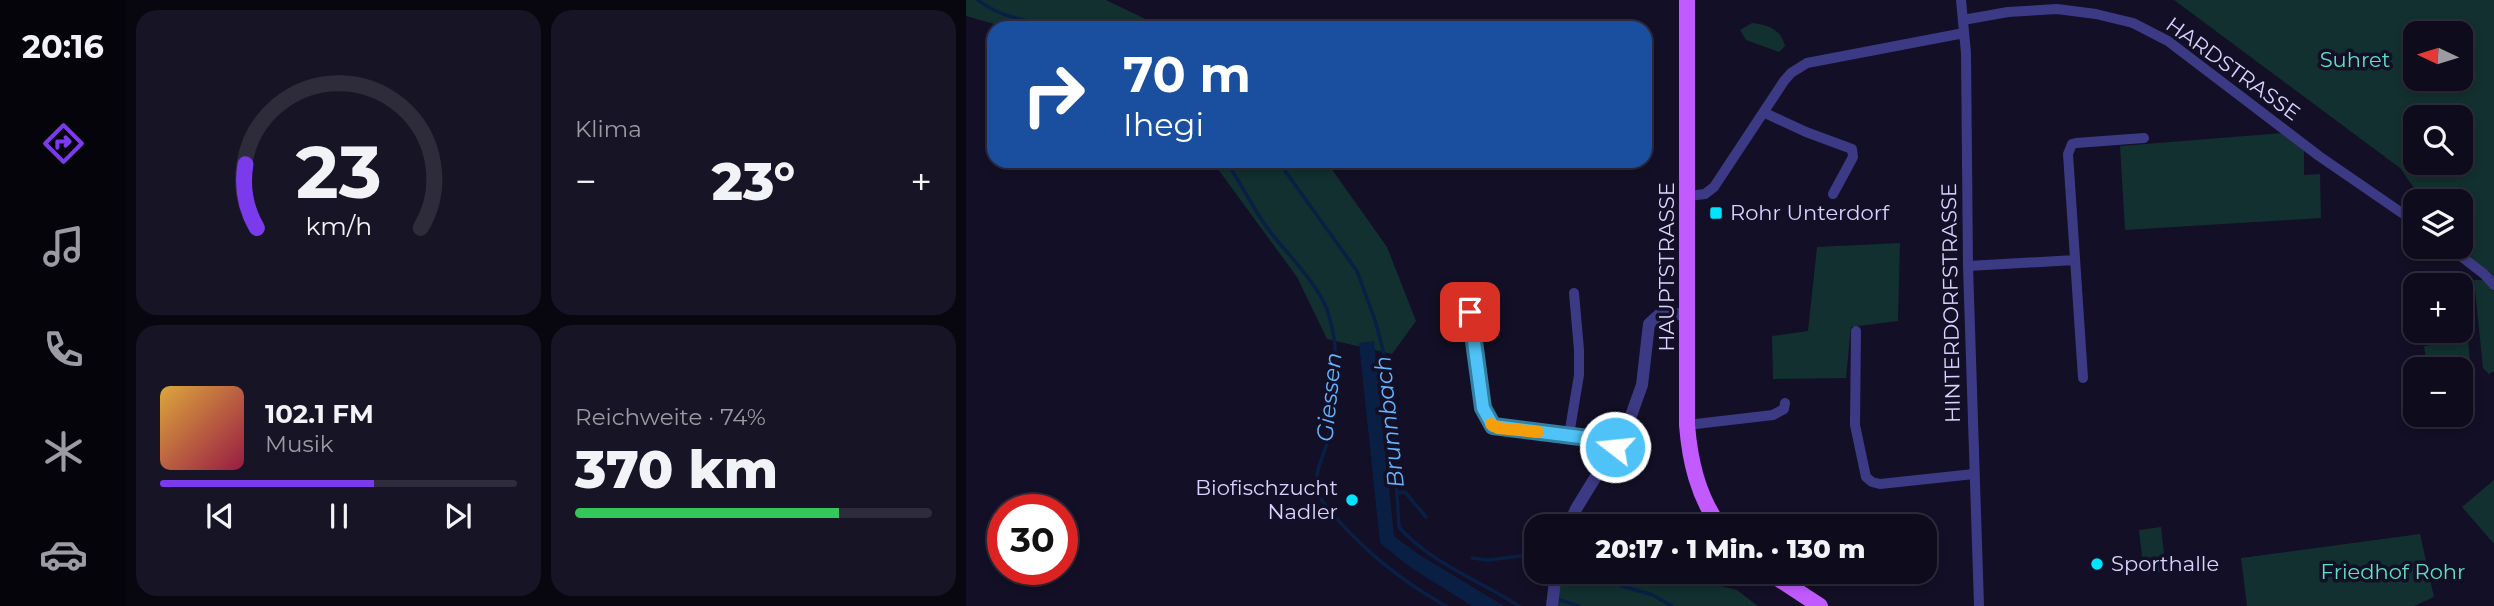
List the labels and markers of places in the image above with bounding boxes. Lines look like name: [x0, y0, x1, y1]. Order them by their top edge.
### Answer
place label: Rohr Unterdorf: [1730, 200, 1890, 225]
marker: Rohr Unterdorf: [1708, 205, 1724, 221]
pin: [1440, 282, 1500, 342]
place label: Biofischzucht Nadler: [1195, 475, 1338, 524]
marker: Biofischzucht Nadler: [1344, 492, 1360, 508]
place label: Sporthalle: [2111, 551, 2219, 576]
marker: Sporthalle: [2089, 556, 2105, 572]

